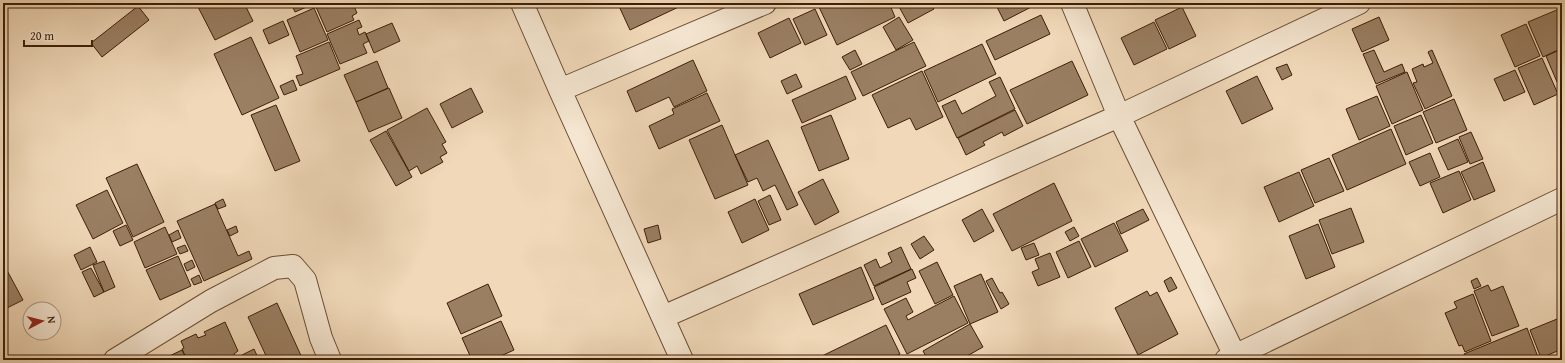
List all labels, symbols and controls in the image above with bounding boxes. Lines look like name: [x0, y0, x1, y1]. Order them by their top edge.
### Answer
scale bar: [24, 22, 92, 48]
text: 20 m: [30, 27, 54, 44]
north arrow: [22, 301, 62, 341]
text: N: [44, 315, 60, 325]

